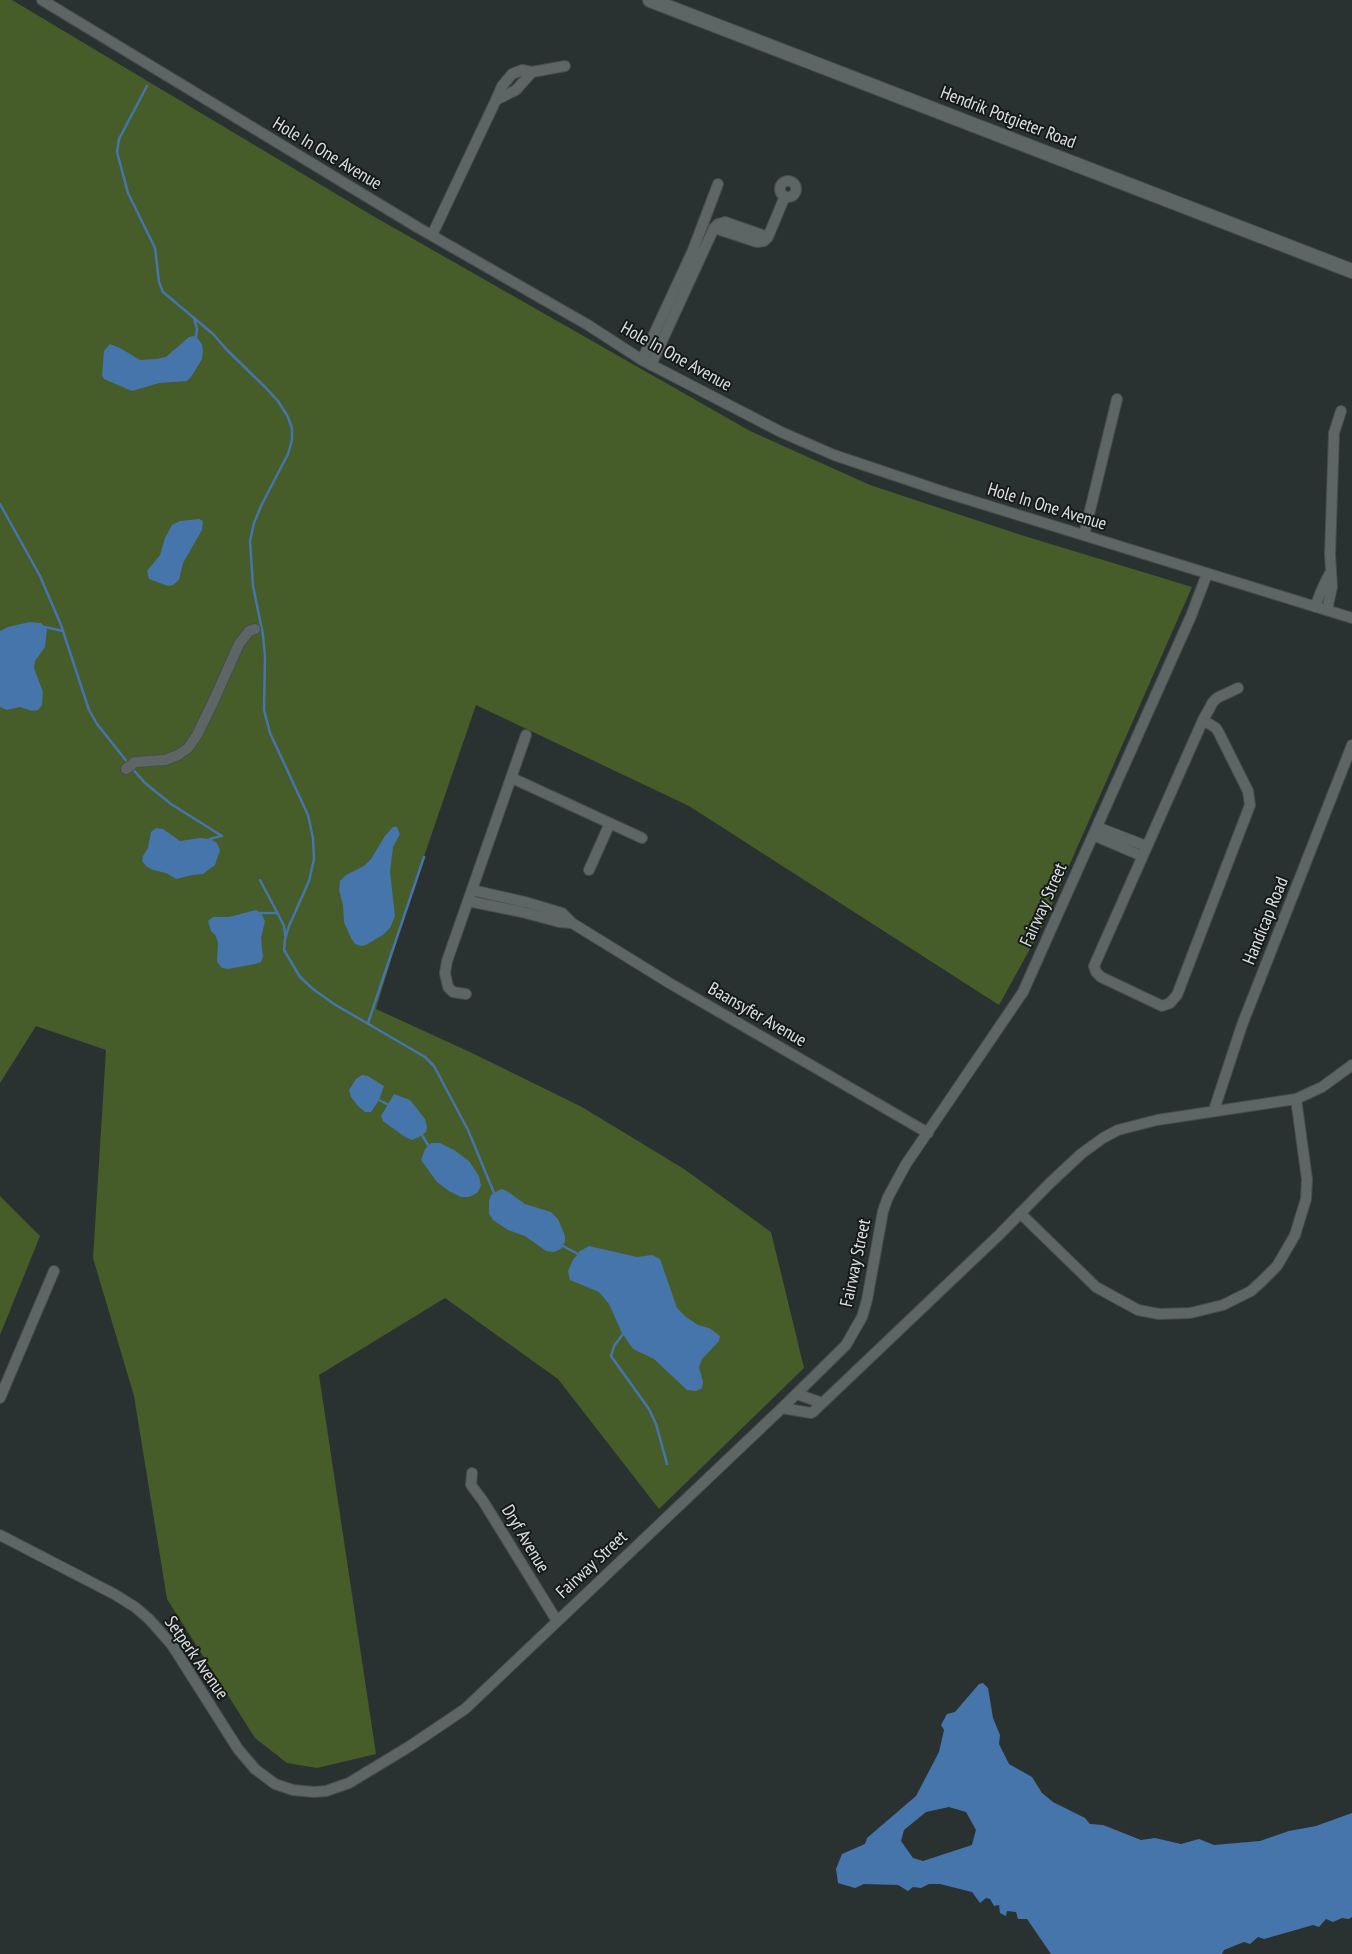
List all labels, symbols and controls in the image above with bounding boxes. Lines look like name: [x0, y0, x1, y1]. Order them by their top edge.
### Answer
street label: Hendrik Potgieter Road: [937, 82, 1079, 154]
street label: Hole In One Avenue: [269, 113, 385, 195]
street label: Hole In One Avenue: [617, 318, 735, 396]
street label: Hole In One Avenue: [985, 479, 1109, 535]
street label: Fairway Street: [1016, 860, 1072, 950]
street label: Handicap Road: [1239, 874, 1293, 968]
street label: Baansyfer Avenue: [704, 978, 810, 1052]
street label: Fairway Street: [836, 1217, 876, 1309]
street label: Dryf Avenue: [496, 1501, 554, 1577]
street label: Fairway Street: [552, 1527, 632, 1603]
street label: Setperk Avenue: [159, 1612, 233, 1704]

